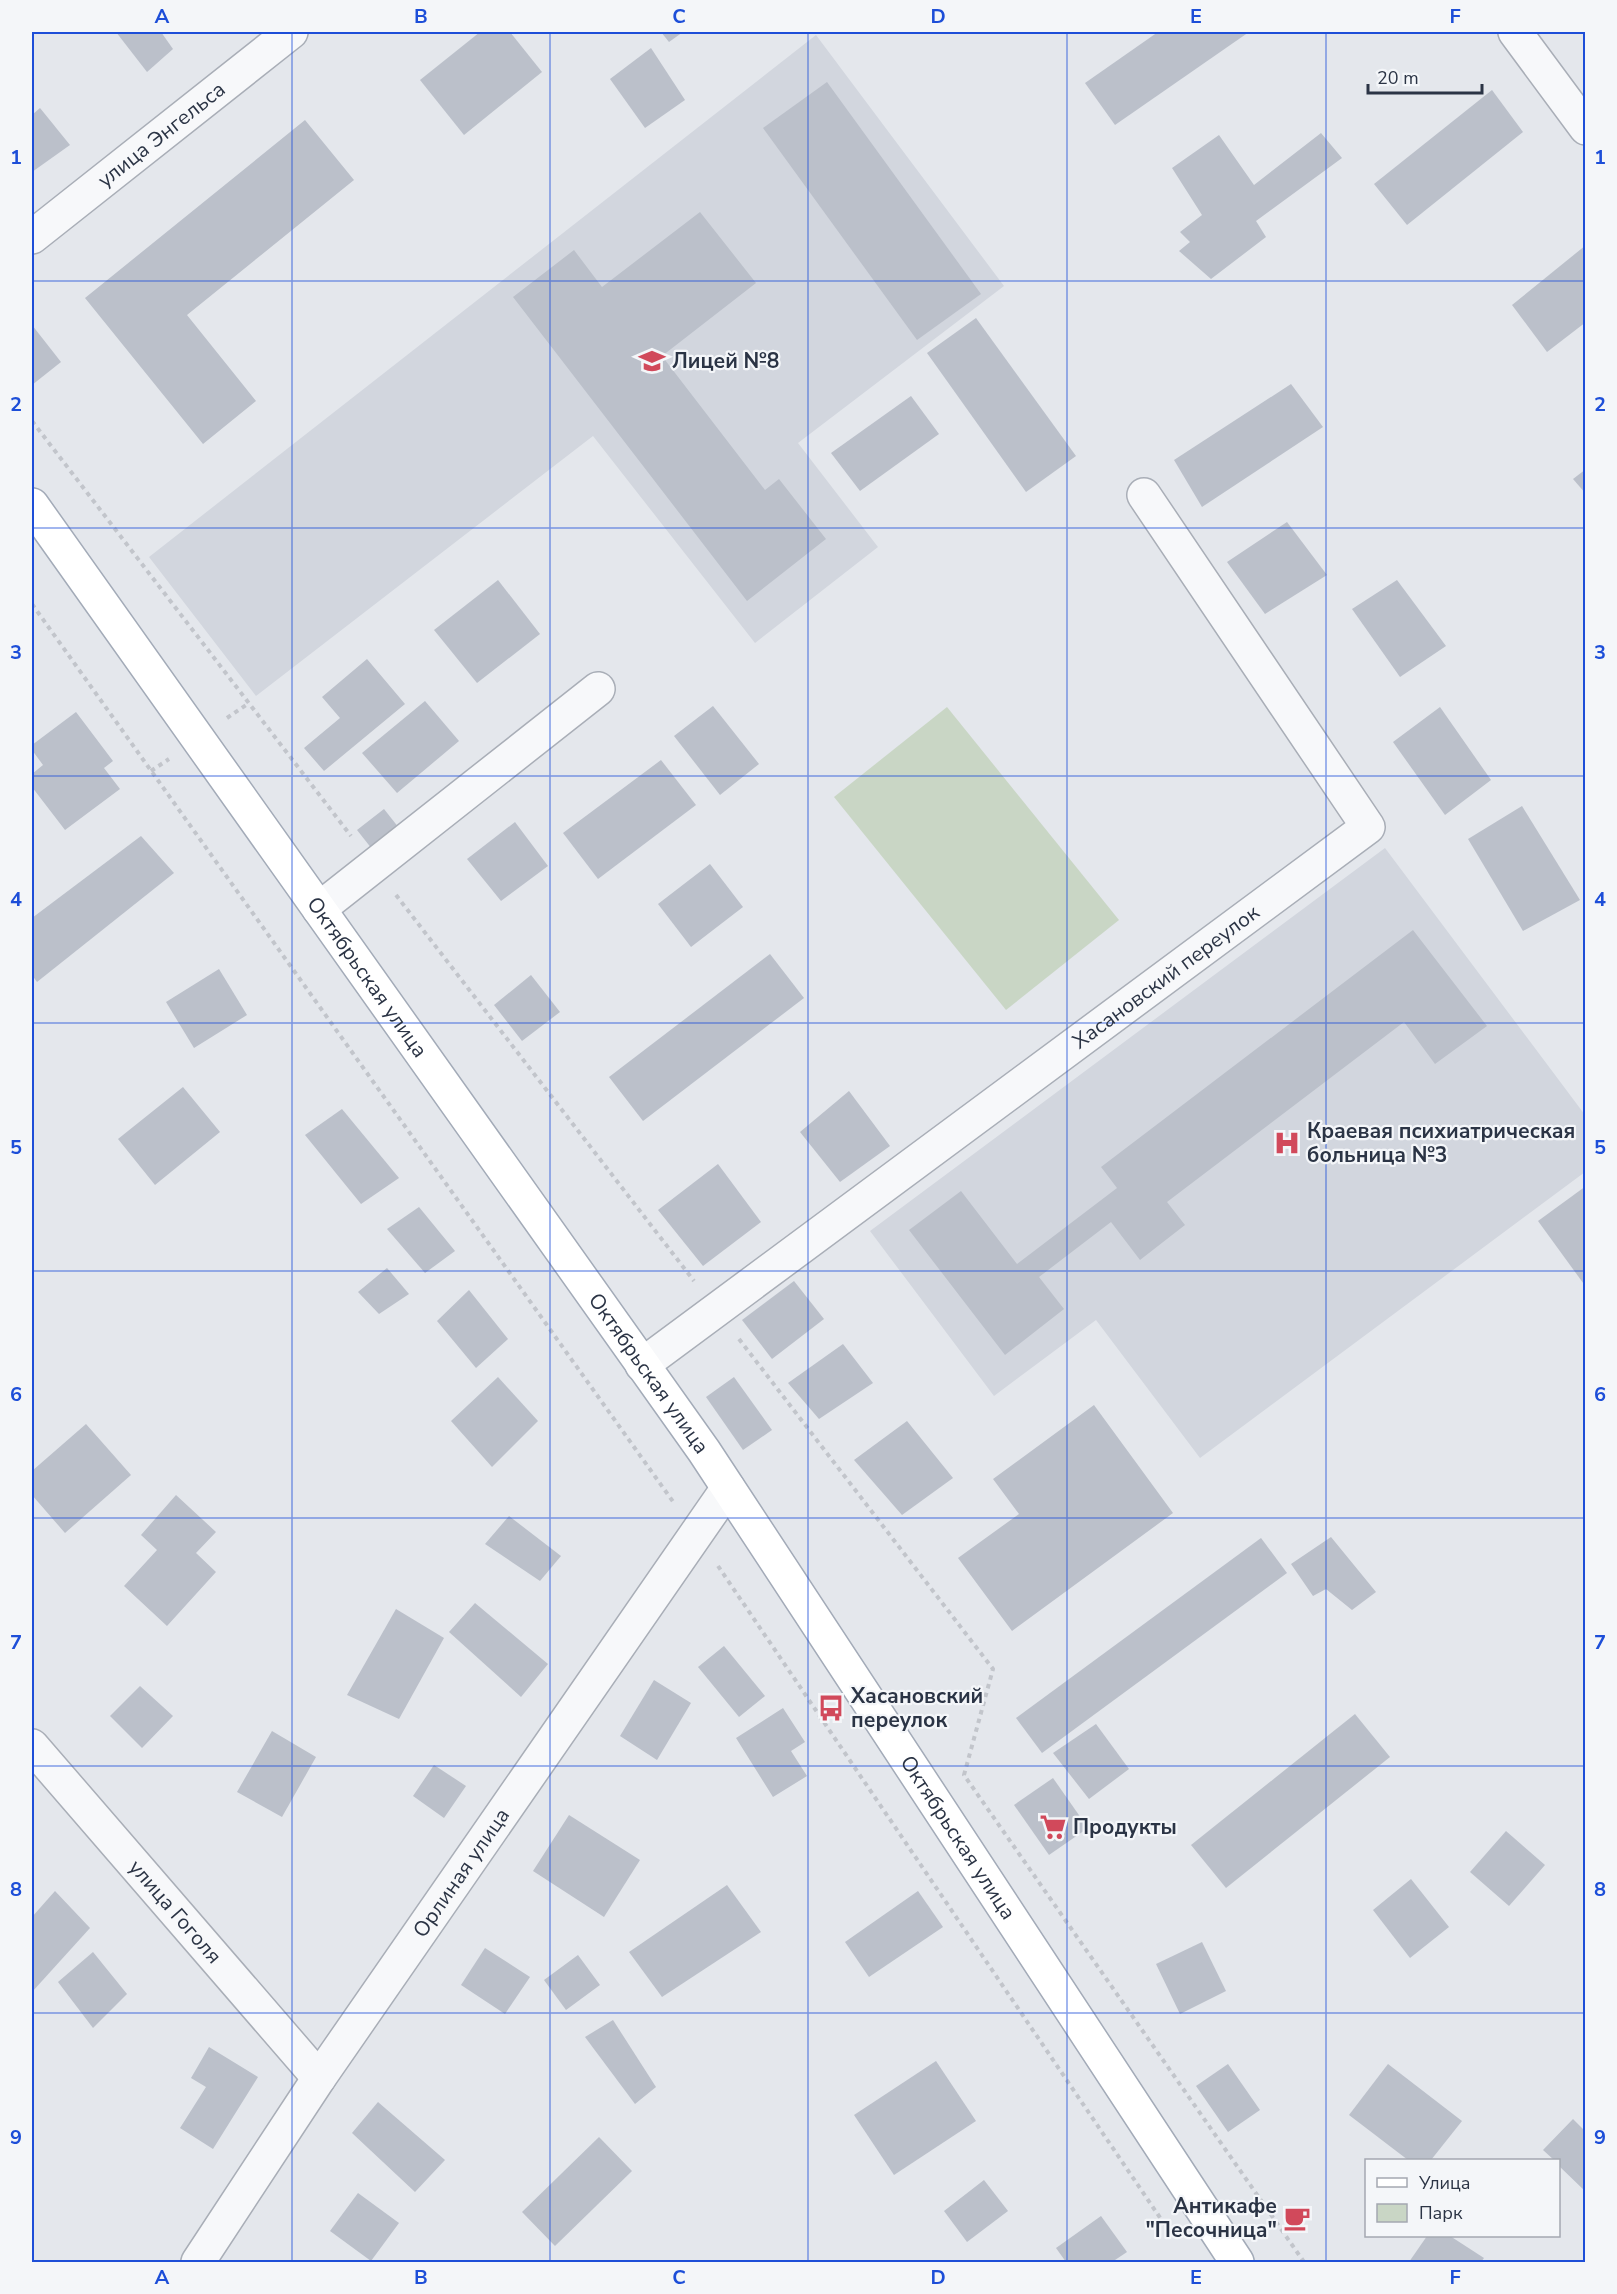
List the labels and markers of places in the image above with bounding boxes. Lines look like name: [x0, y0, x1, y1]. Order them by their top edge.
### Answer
school or university icon: Лицей №8: [637, 346, 667, 376]
place label: Лицей №8: [672, 347, 779, 375]
place label: Краевая психиатрическая больница №3: [1307, 1117, 1575, 1169]
hospital icon: Краевая психиатрическая больница №3: [1272, 1128, 1302, 1158]
place label: Хасановский переулок: [850, 1682, 983, 1734]
bus stop icon: Хасановский переулок: [816, 1693, 846, 1723]
supermarket icon: Продукты: [1038, 1812, 1068, 1842]
place label: Продукты: [1073, 1813, 1177, 1841]
place label: Антикафе "Песочница": [1145, 2192, 1277, 2244]
cafe icon: Антикафе "Песочница": [1282, 2203, 1312, 2233]

